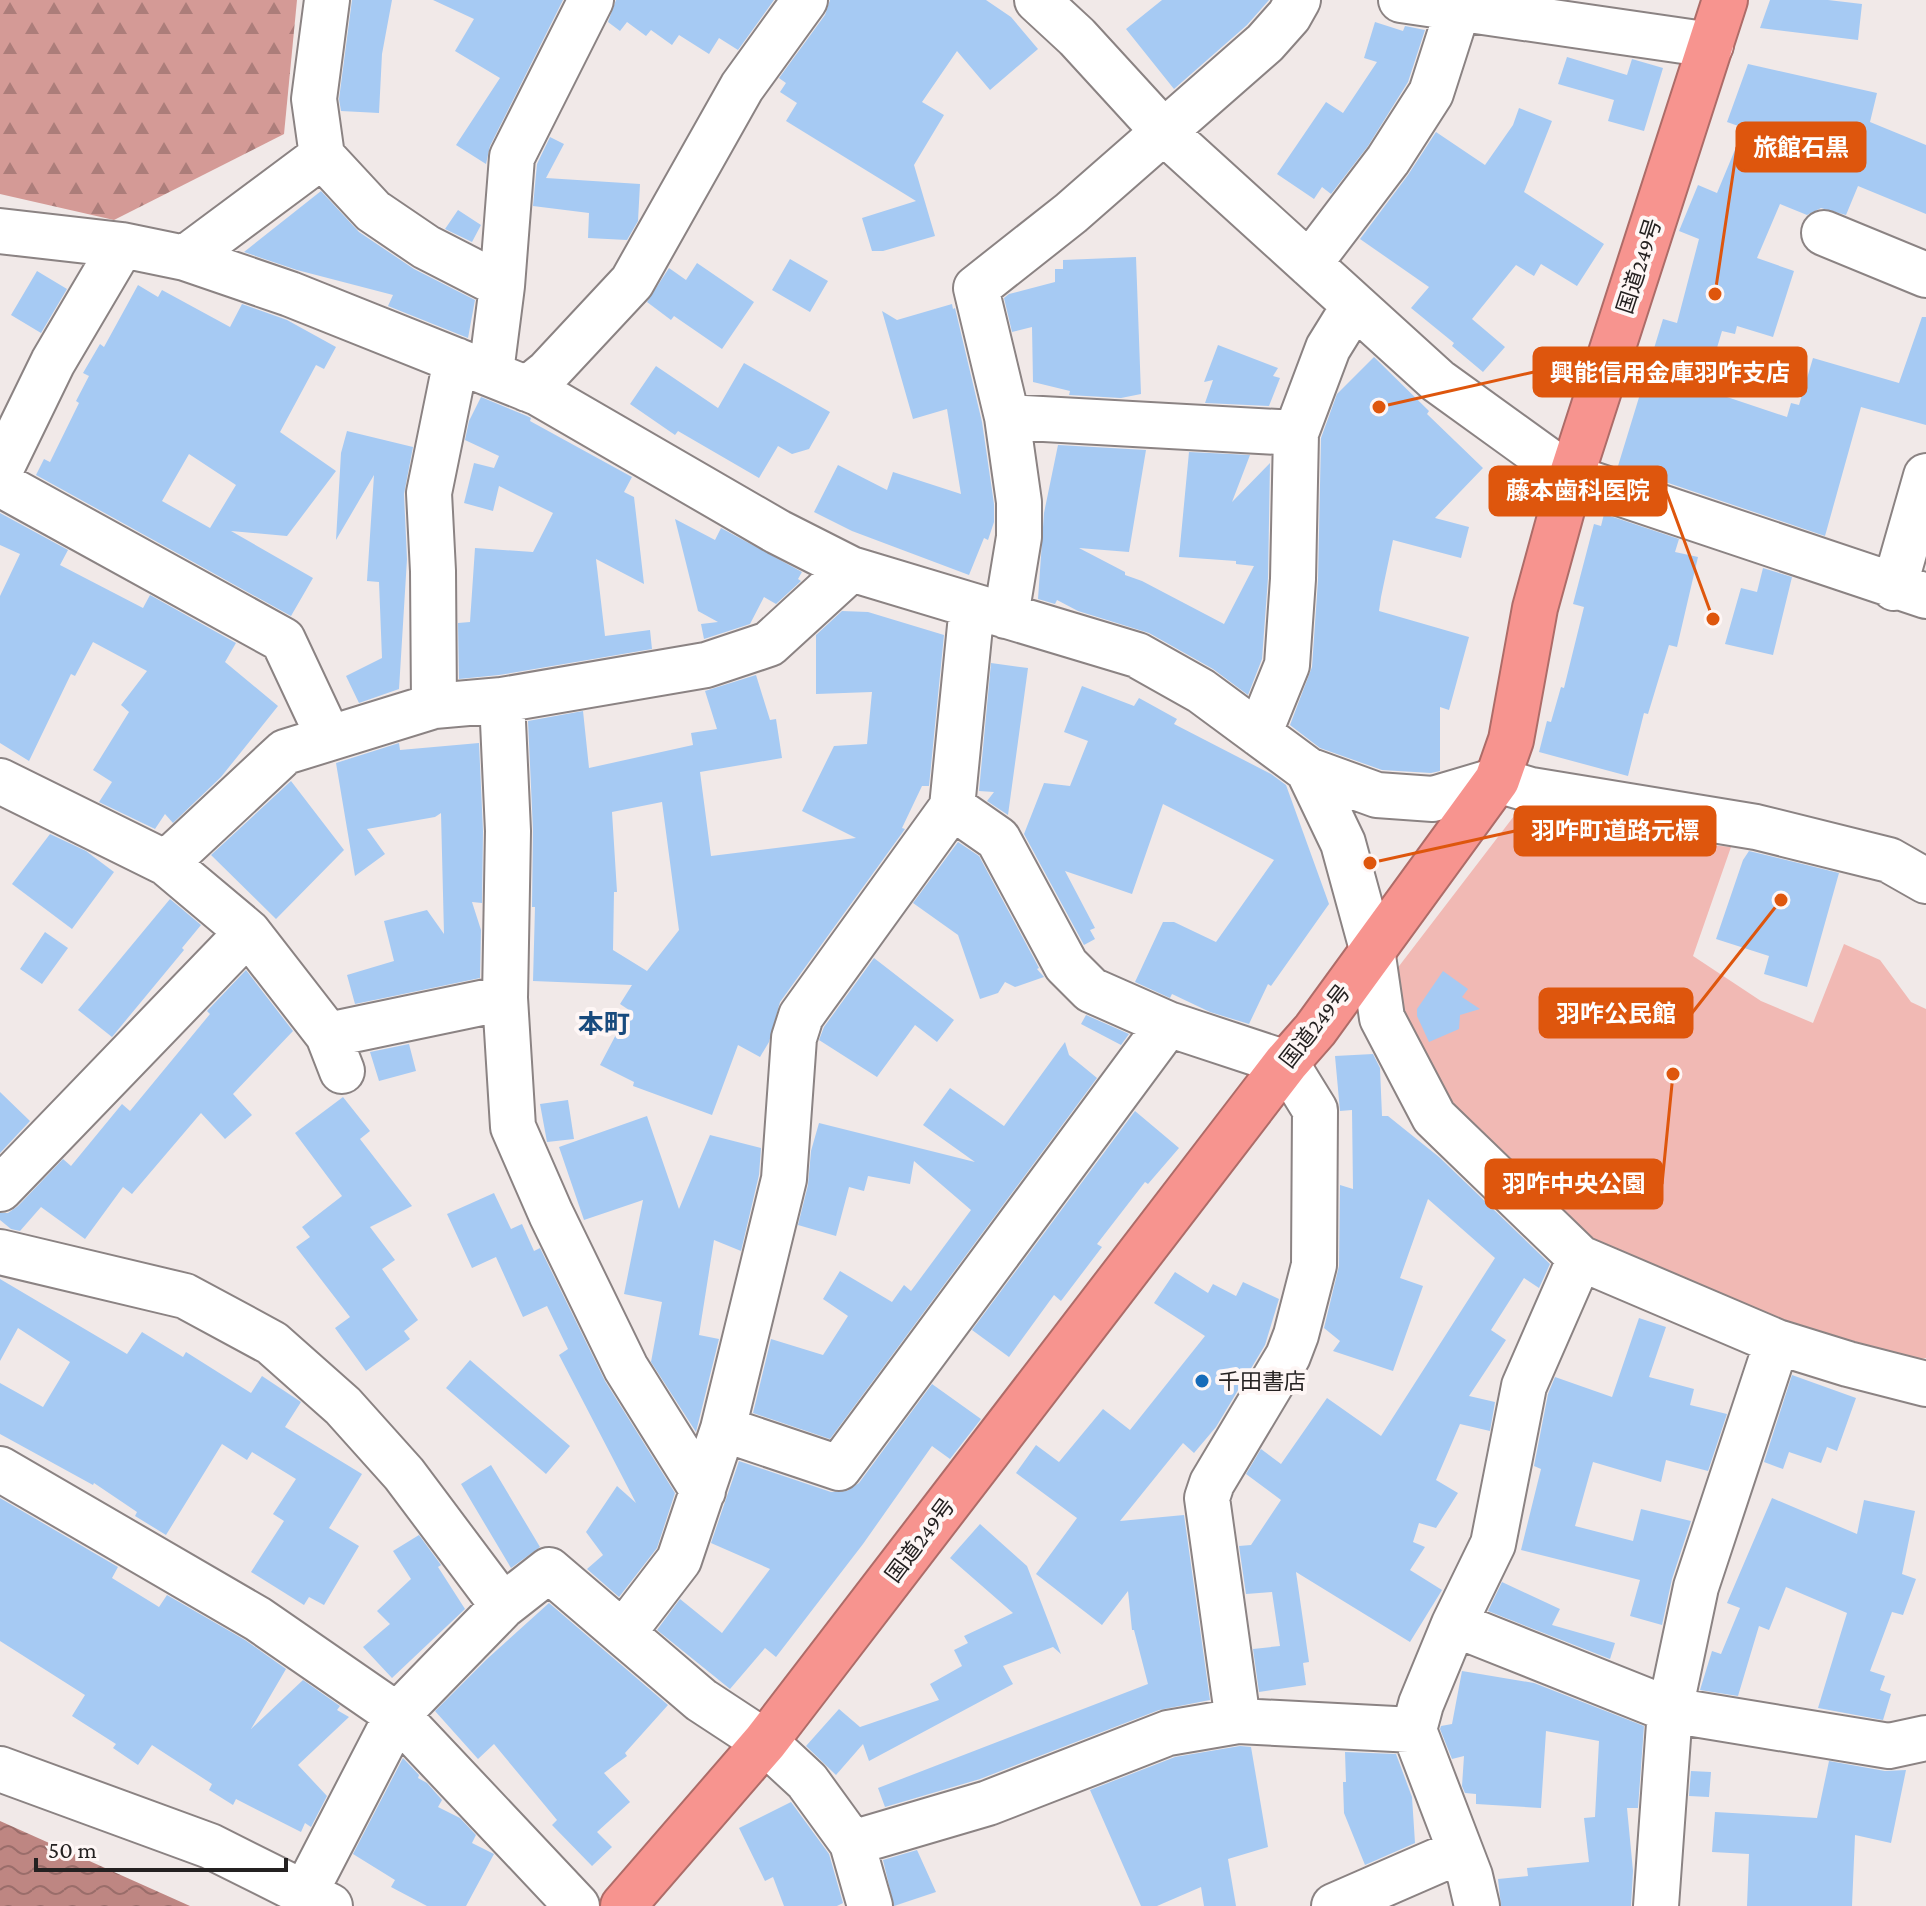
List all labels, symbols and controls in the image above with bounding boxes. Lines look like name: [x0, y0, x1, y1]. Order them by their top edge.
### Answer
callout: 旅館石黒: [1737, 123, 1865, 171]
text: 旅館石黒: [1753, 134, 1849, 161]
street label: 国道249号: [1612, 215, 1666, 317]
callout: 興能信用金庫羽咋支店: [1534, 348, 1806, 396]
text: 興能信用金庫羽咋支店: [1550, 359, 1790, 386]
callout: 藤本歯科医院: [1490, 467, 1666, 515]
text: 藤本歯科医院: [1506, 477, 1650, 504]
callout: 羽咋町道路元標: [1515, 807, 1715, 855]
text: 羽咋町道路元標: [1531, 817, 1699, 844]
street label: 国道249号: [1275, 979, 1355, 1073]
callout: 羽咋公民館: [1540, 989, 1692, 1037]
text: 羽咋公民館: [1556, 1000, 1676, 1027]
district label: 本町: [578, 1010, 630, 1039]
callout: 羽咋中央公園: [1486, 1160, 1662, 1208]
text: 羽咋中央公園: [1502, 1170, 1646, 1197]
place label: 千田書店: [1218, 1369, 1306, 1394]
marker: 千田書店: [1193, 1372, 1211, 1390]
street label: 国道249号: [880, 1493, 960, 1587]
scale bar: [36, 1822, 286, 1872]
text: 50 m: [48, 1836, 97, 1863]

